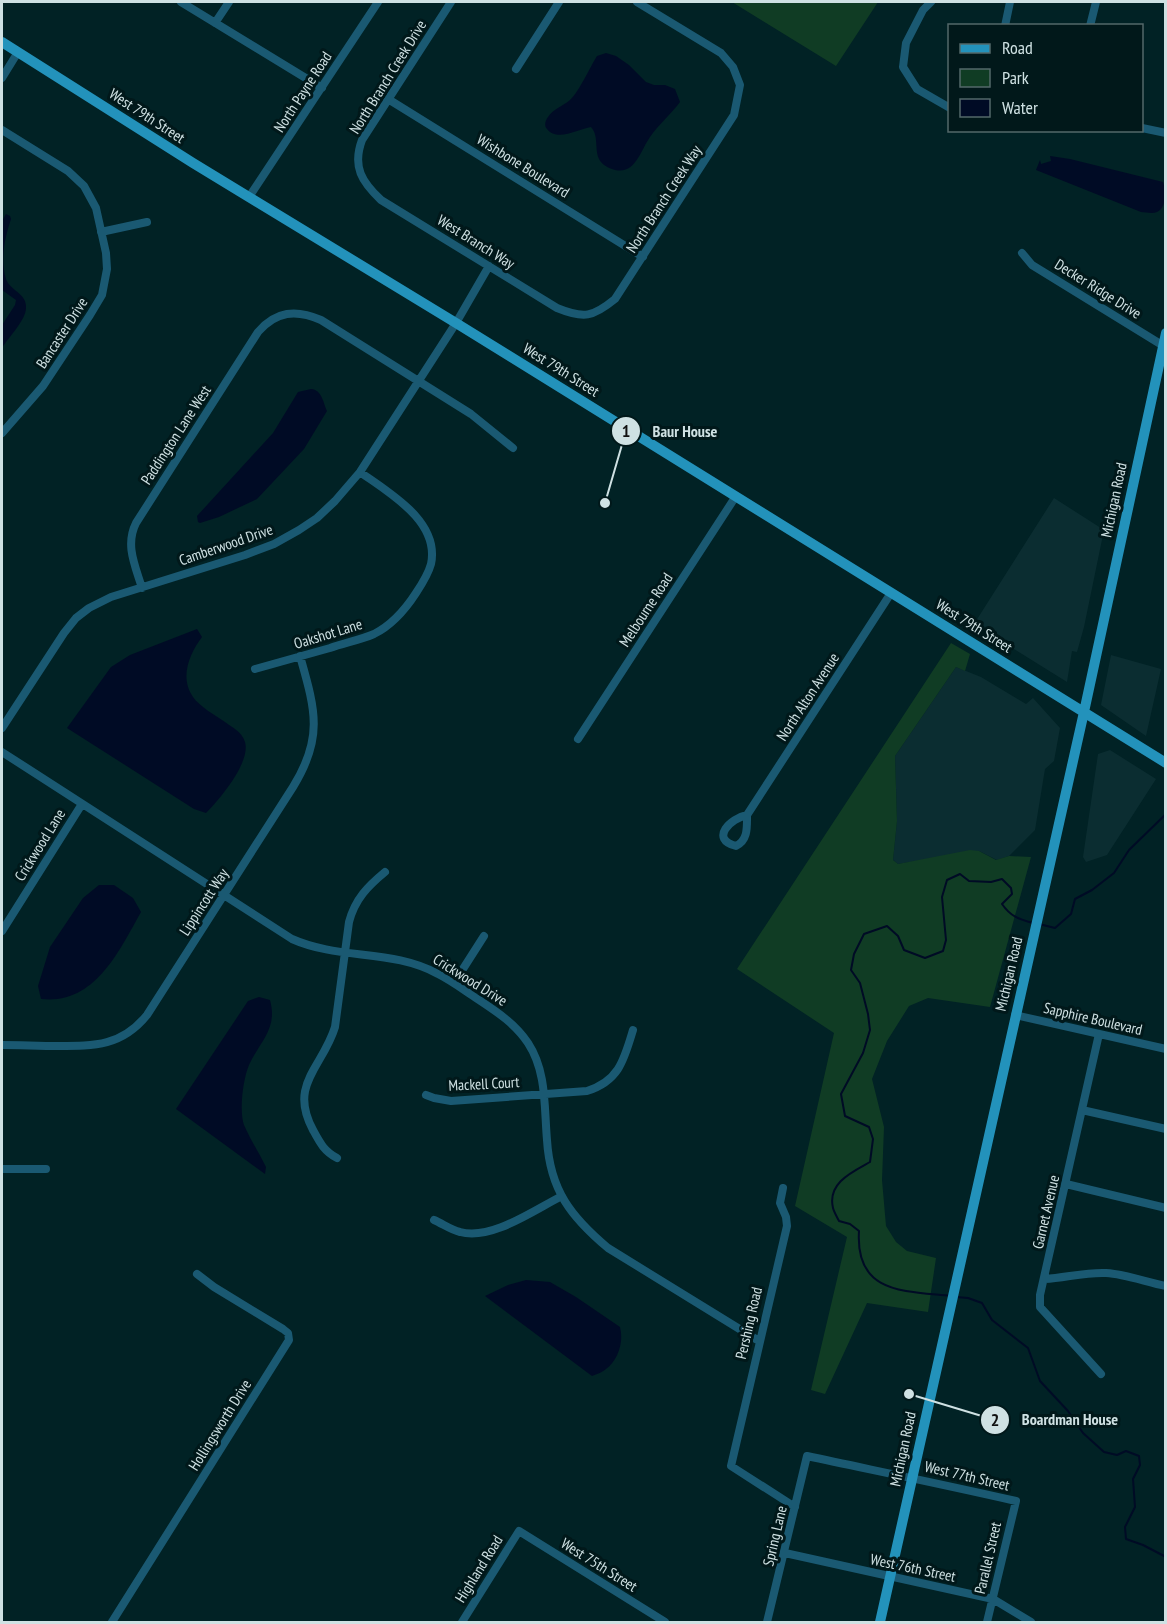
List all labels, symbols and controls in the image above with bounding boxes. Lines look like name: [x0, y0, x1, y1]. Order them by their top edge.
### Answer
street label: North Branch Creek Drive: [345, 16, 430, 137]
legend: [948, 24, 1143, 132]
text: Road: [1002, 36, 1033, 59]
street label: North Payne Road: [269, 48, 336, 136]
text: Park: [1002, 66, 1029, 89]
street label: West 79th Street: [106, 84, 189, 147]
text: Water: [1002, 96, 1038, 119]
street label: Wishbone Boulevard: [473, 129, 573, 202]
street label: North Branch Creek Way: [622, 141, 706, 256]
street label: West Branch Way: [434, 210, 519, 273]
street label: Decker Ridge Drive: [1051, 254, 1145, 323]
street label: Bancaster Drive: [32, 294, 92, 372]
street label: West 79th Street: [520, 339, 603, 401]
street label: Paddington Lane West: [136, 382, 215, 488]
callout: Baur House: [611, 414, 730, 448]
text: 1: [622, 419, 630, 442]
text: Baur House: [653, 421, 718, 441]
street label: Michigan Road: [1096, 461, 1131, 539]
street label: Camberwood Drive: [176, 520, 275, 569]
street label: Melbourne Road: [615, 569, 677, 650]
street label: West 79th Street: [933, 595, 1016, 657]
street label: Oakshot Lane: [291, 614, 364, 653]
street label: North Alton Avenue: [772, 649, 843, 744]
street label: Crickwood Lane: [10, 805, 69, 884]
street label: Lippincott Way: [175, 864, 233, 939]
street label: Michigan Road: [991, 935, 1026, 1013]
street label: Crickwood Drive: [430, 949, 511, 1010]
street label: Sapphire Boulevard: [1042, 998, 1144, 1039]
street label: Mackell Court: [448, 1072, 520, 1095]
street label: Garnet Avenue: [1028, 1173, 1063, 1251]
street label: Pershing Road: [731, 1285, 766, 1361]
street label: Hollingsworth Drive: [184, 1376, 255, 1474]
callout: Boardman House: [980, 1403, 1130, 1437]
text: 2: [991, 1408, 999, 1431]
text: Boardman House: [1022, 1409, 1118, 1429]
street label: Michigan Road: [885, 1410, 920, 1488]
street label: West 77th Street: [923, 1457, 1011, 1494]
street label: Spring Lane: [758, 1504, 791, 1568]
street label: Parallel Street: [970, 1520, 1005, 1596]
street label: Highland Road: [450, 1532, 507, 1606]
street label: West 75th Street: [558, 1534, 641, 1596]
street label: West 76th Street: [869, 1549, 957, 1586]

